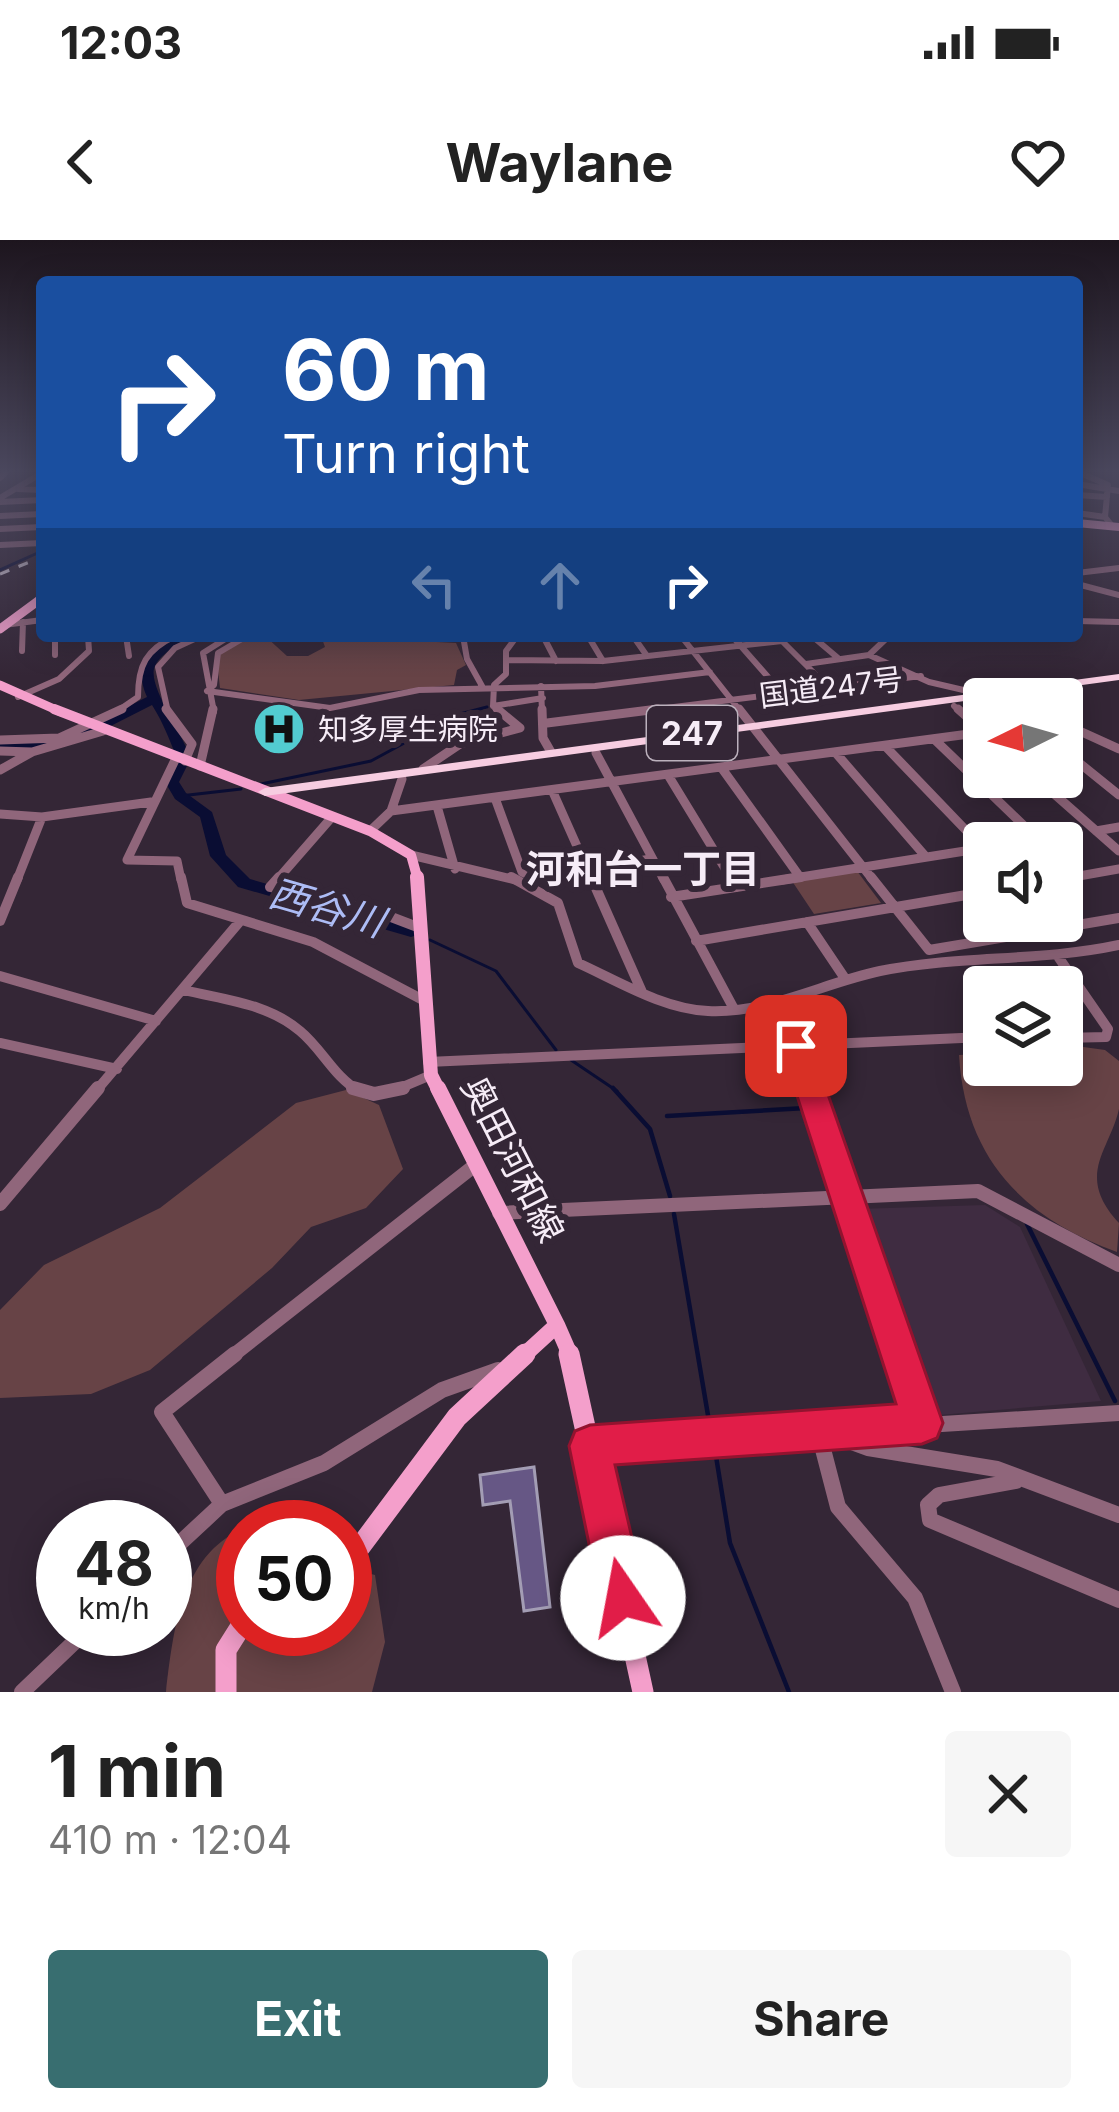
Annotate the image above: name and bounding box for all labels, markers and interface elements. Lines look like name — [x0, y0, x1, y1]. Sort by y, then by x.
text: 12:03 — [60, 15, 182, 70]
icon: back — [48, 129, 114, 195]
icon: heart — [1005, 129, 1071, 195]
text: Waylane — [446, 130, 673, 195]
text: 60 m — [282, 319, 490, 420]
icon: right — [84, 324, 240, 480]
text: Turn right — [282, 421, 530, 486]
icon: left — [401, 552, 467, 618]
icon: ahead — [527, 552, 593, 618]
icon: right — [653, 552, 719, 618]
street label: 国道247号 — [757, 660, 905, 714]
north arrow — [963, 678, 1083, 798]
map controls — [963, 678, 1083, 1086]
hospital icon: 知多厚生病院 — [251, 701, 307, 757]
road number: 247 — [647, 706, 737, 760]
place label: 知多厚生病院 — [318, 711, 498, 747]
button: sound — [963, 822, 1083, 942]
district label: 河和台一丁目 — [526, 845, 760, 892]
water label: 西谷川 — [264, 868, 394, 947]
button: layers — [963, 966, 1083, 1086]
pin — [745, 995, 847, 1097]
icon: arrive — [763, 1013, 829, 1079]
street label: 奥田河和線 — [453, 1069, 573, 1249]
speed limit sign: 50 — [216, 1500, 372, 1656]
text: 48 — [74, 1527, 154, 1599]
position arrow — [560, 1535, 686, 1661]
text: km/h — [78, 1590, 150, 1626]
text: 1 min — [48, 1727, 226, 1814]
button: close — [945, 1731, 1071, 1857]
text: 410 m · 12:04 — [48, 1816, 292, 1863]
button: Exit — [48, 1950, 548, 2088]
button: Share — [572, 1950, 1071, 2088]

